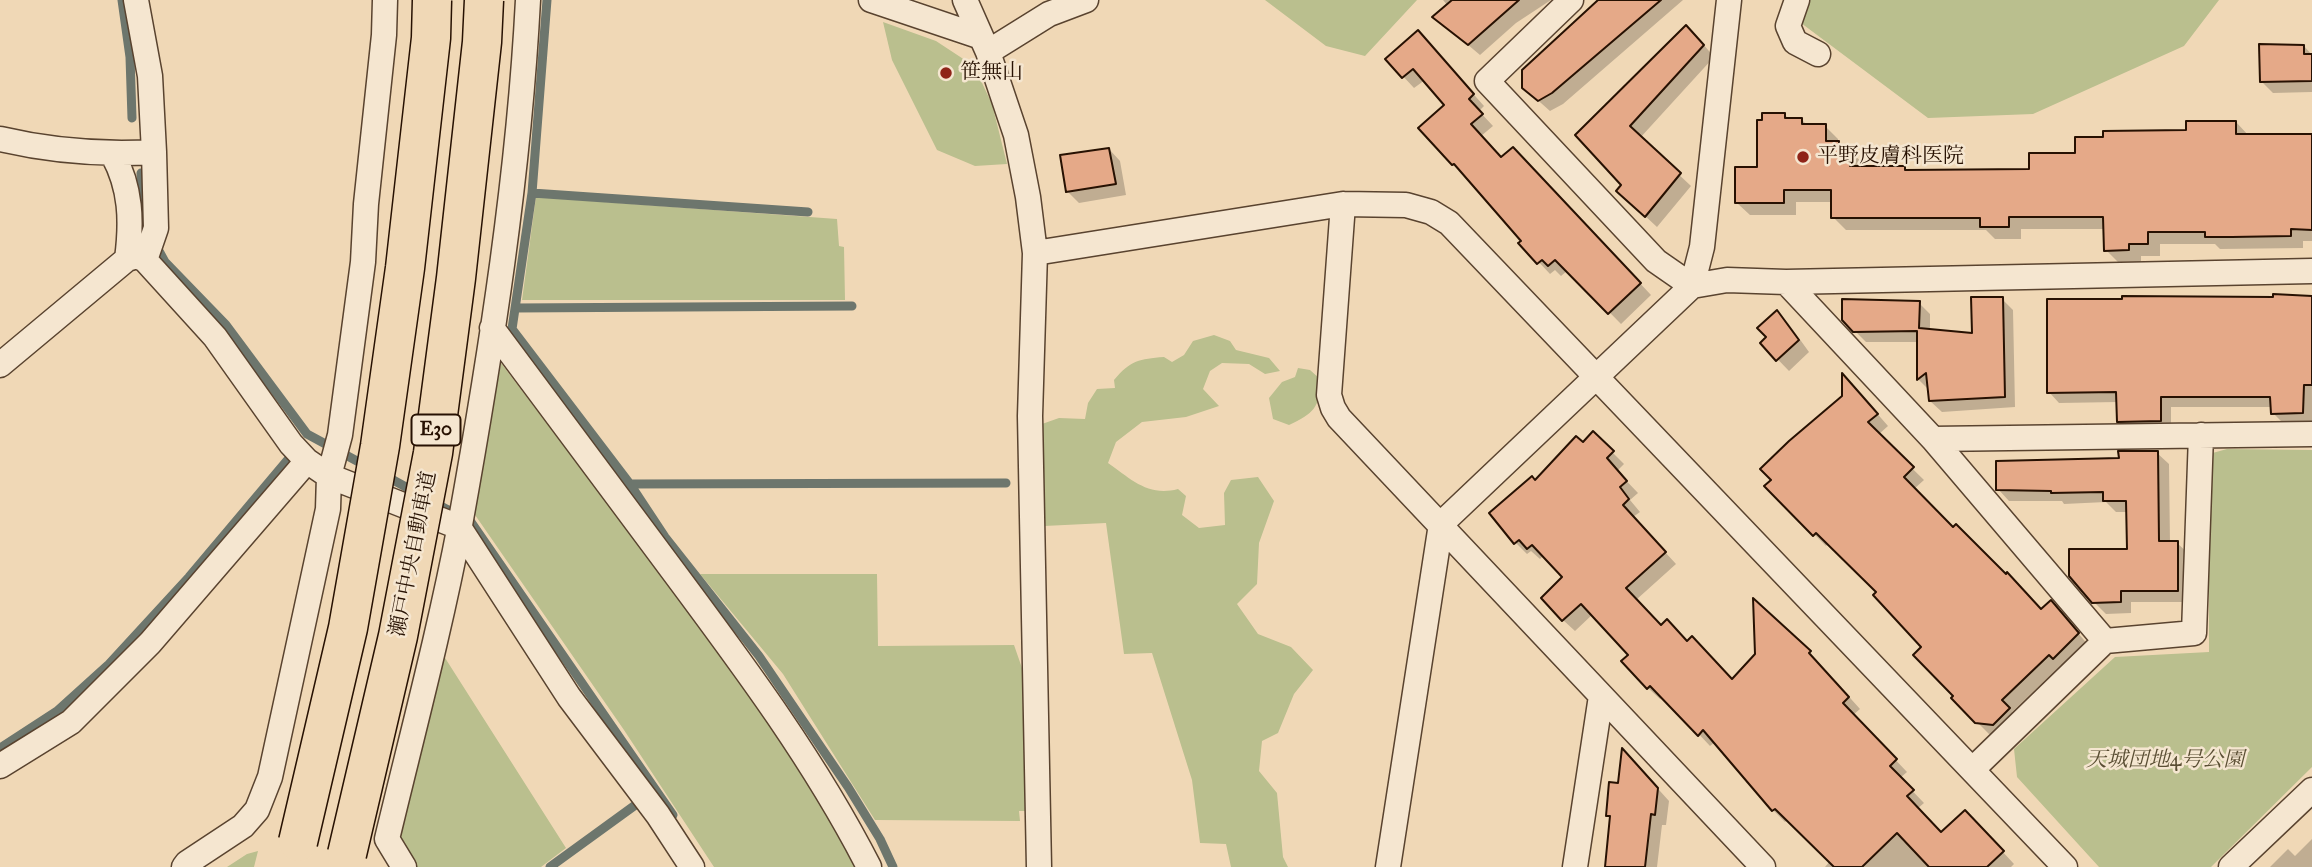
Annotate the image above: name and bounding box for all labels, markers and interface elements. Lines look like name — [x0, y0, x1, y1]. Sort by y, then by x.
place label: 笹無山 — [960, 60, 1023, 86]
marker: 笹無山 — [938, 65, 954, 81]
place label: 平野皮膚科医院 — [1817, 144, 1964, 170]
marker: 平野皮膚科医院 — [1795, 149, 1811, 165]
road number: E30 — [412, 414, 460, 446]
street label: 瀬戸中央自動車道 — [386, 469, 442, 639]
park label: 天城団地4号公園 — [2086, 748, 2244, 774]

